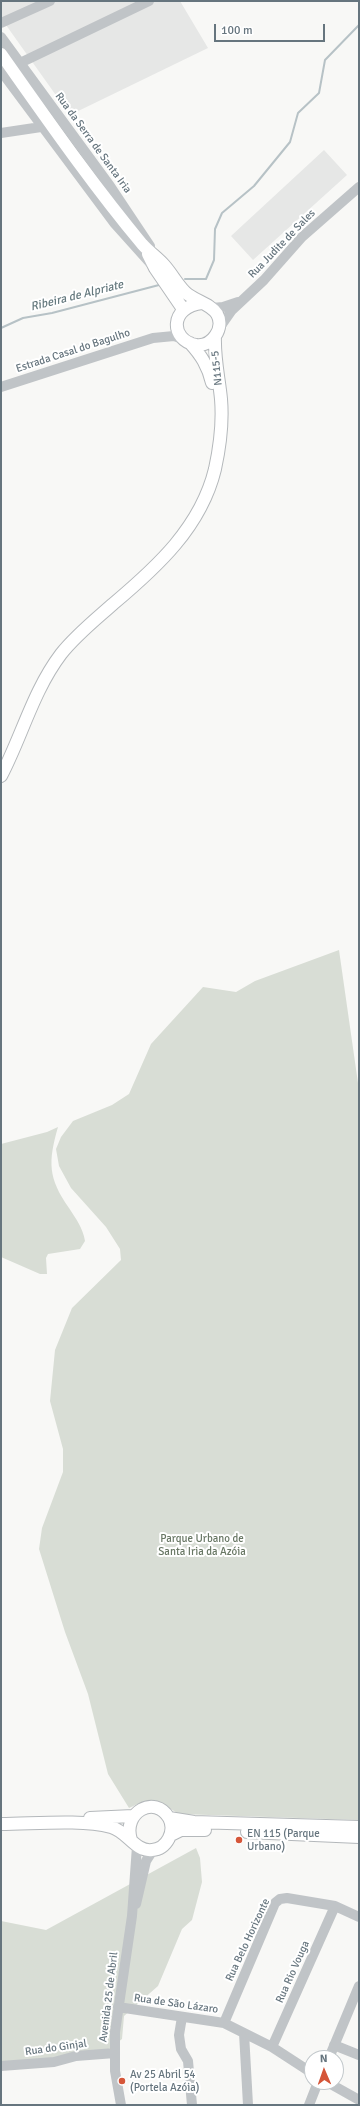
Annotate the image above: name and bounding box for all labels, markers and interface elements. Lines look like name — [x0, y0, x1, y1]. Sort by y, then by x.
scale bar — [216, 16, 327, 42]
text: 100 m — [221, 23, 253, 38]
street label: Rua da Serra de Santa Iria — [52, 90, 134, 196]
street label: Rua Judite de Sales — [246, 207, 318, 281]
water label: Ribeira de Alpriate — [29, 278, 125, 314]
street label: Estrada Casal do Bagulho — [14, 326, 132, 376]
street label: N115-5 — [209, 350, 225, 386]
park label: Parque Urbano de Santa Iria da Azóia — [158, 1532, 246, 1558]
place label: EN 115 (Parque Urbano) — [247, 1827, 320, 1853]
marker: EN 115 (Parque Urbano) — [234, 1835, 244, 1845]
street label: Rua Belo Horizonte — [223, 1896, 273, 1984]
street label: Rua Rio Vouga — [273, 1939, 313, 2005]
street label: Avenida 25 de Abril — [97, 1951, 121, 2043]
street label: Rua de São Lázaro — [133, 1992, 219, 2016]
street label: Rua do Ginjal — [24, 2037, 88, 2059]
north arrow — [304, 2050, 344, 2090]
text: N — [320, 2052, 328, 2065]
place label: Av 25 Abril 54 (Portela Azóia) — [130, 2068, 199, 2094]
marker: Av 25 Abril 54 (Portela Azóia) — [117, 2076, 127, 2086]

